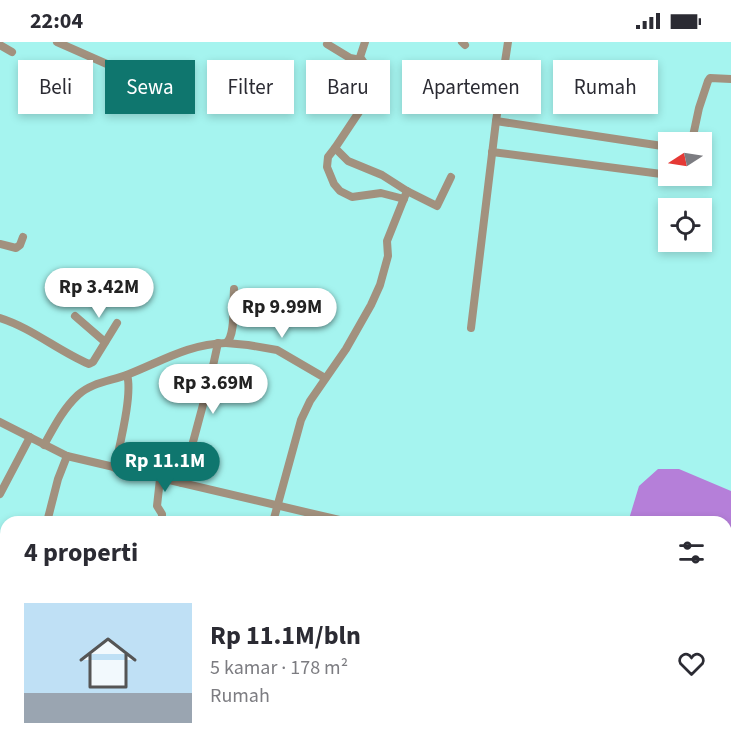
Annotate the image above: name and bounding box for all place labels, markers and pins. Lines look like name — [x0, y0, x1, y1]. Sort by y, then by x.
pin: Rp 3.42M — [37, 268, 161, 319]
pin: Rp 9.99M — [220, 288, 344, 339]
pin: Rp 3.69M — [151, 364, 275, 415]
pin: Rp 11.1M — [103, 442, 227, 493]

